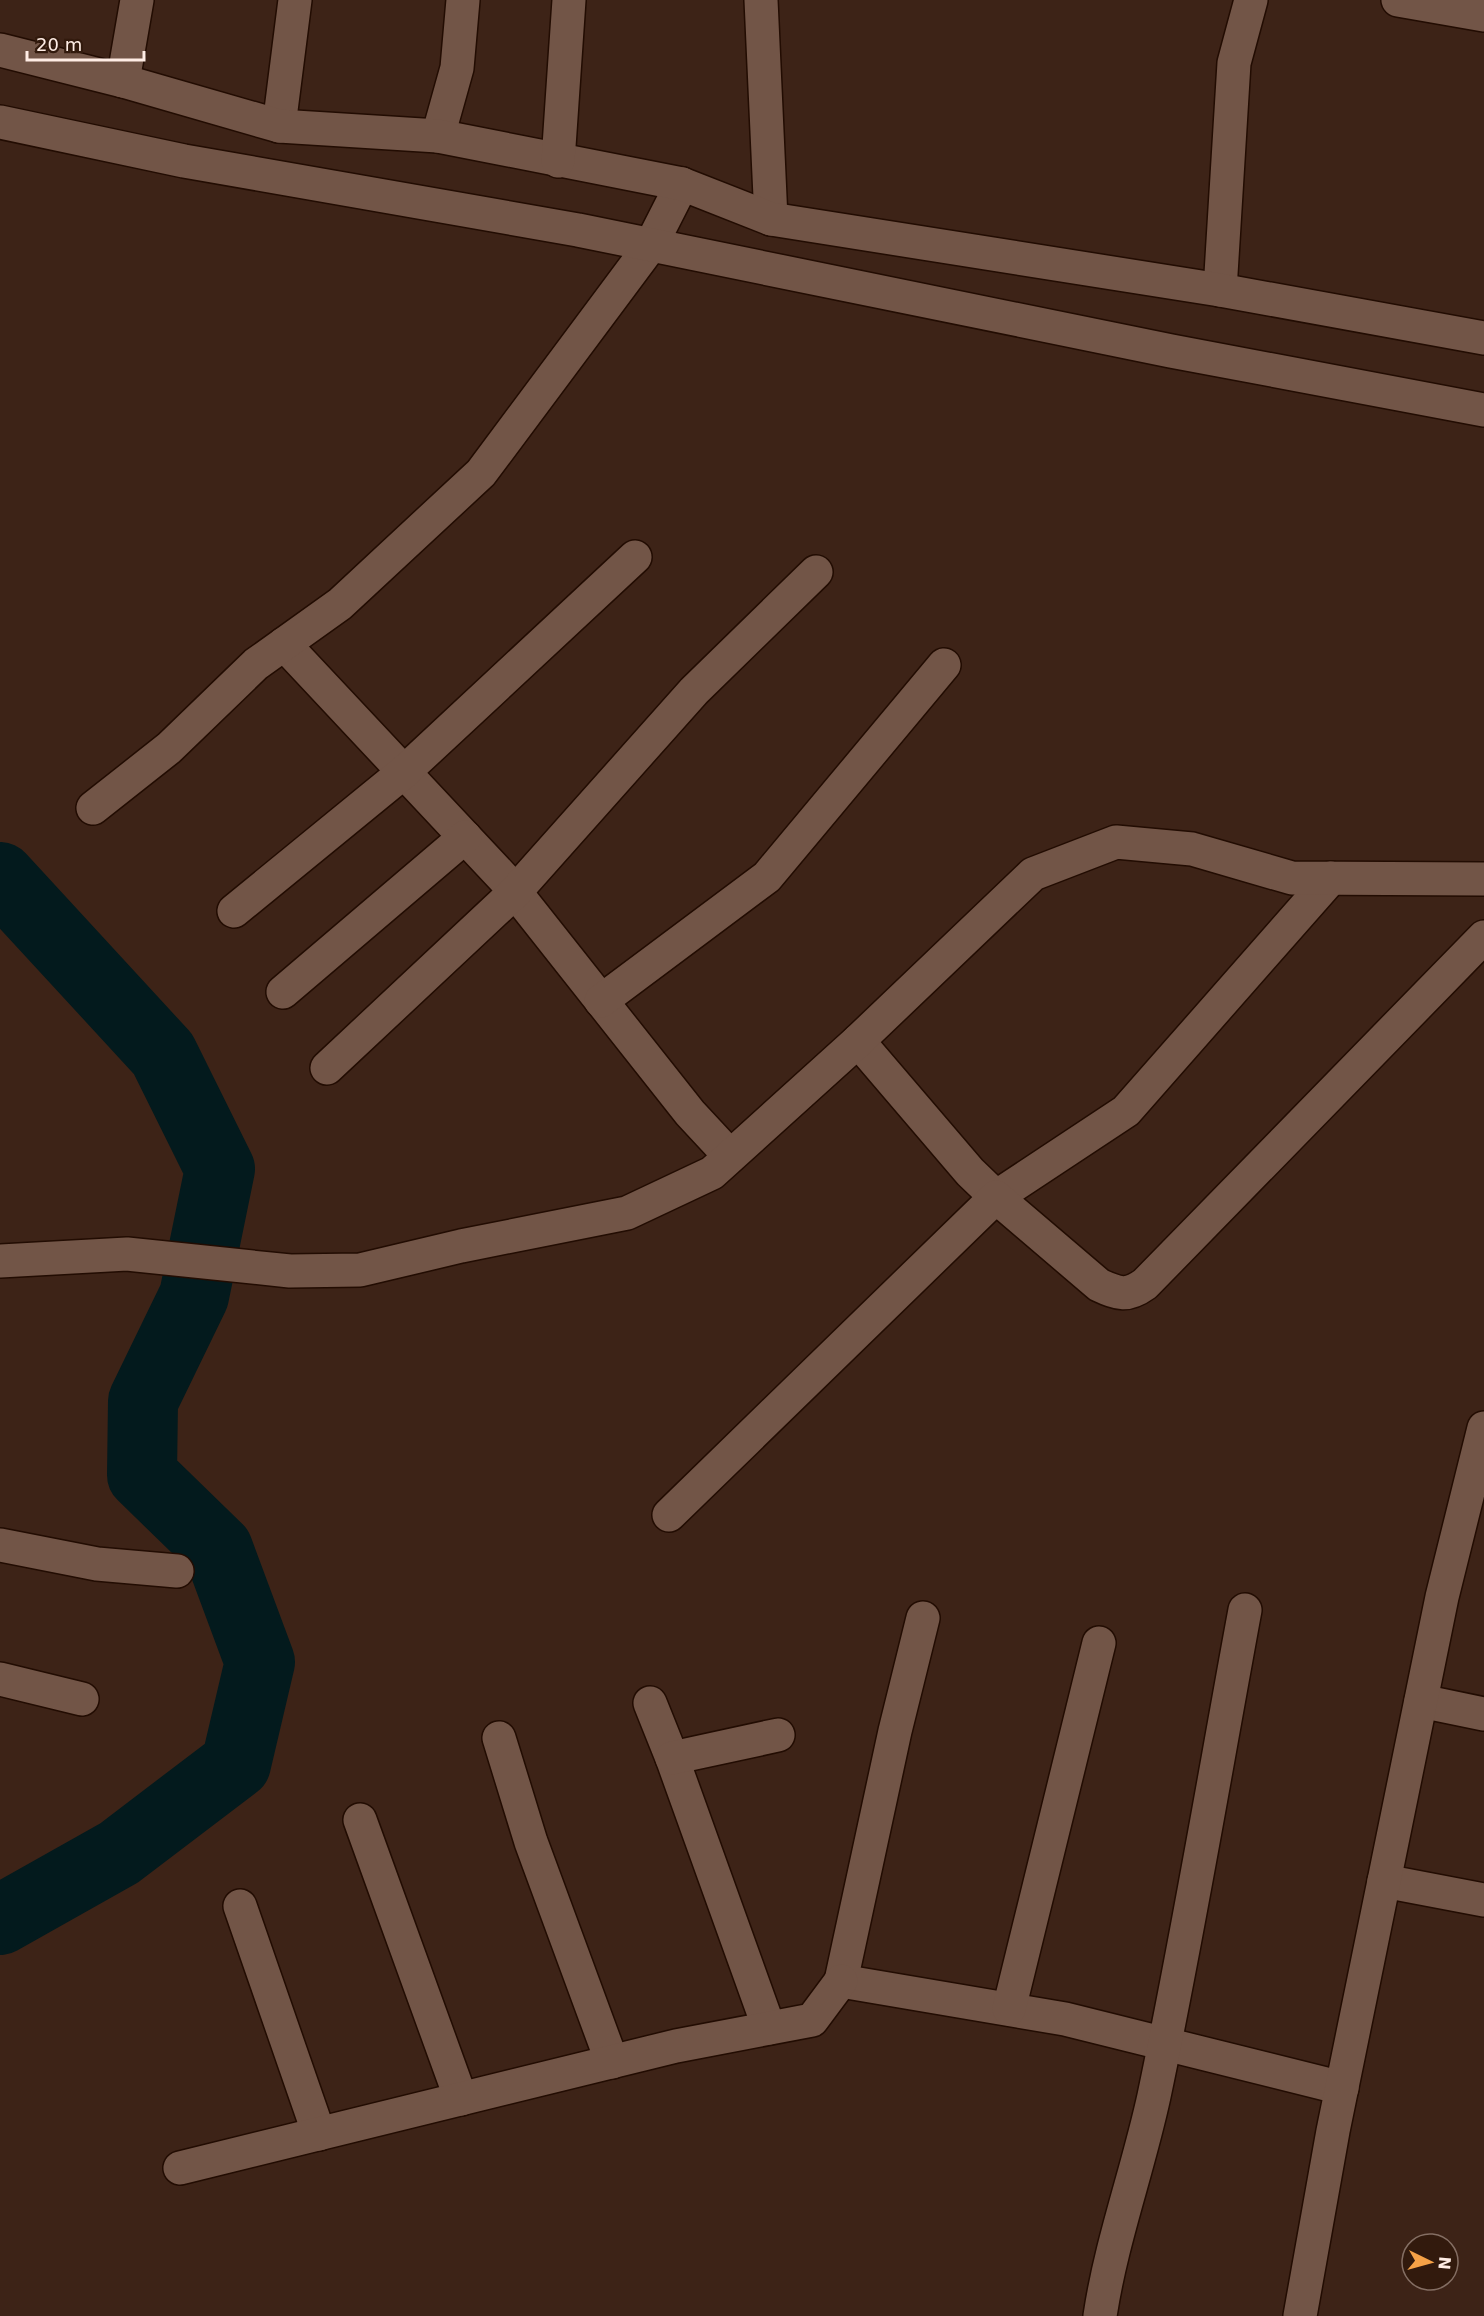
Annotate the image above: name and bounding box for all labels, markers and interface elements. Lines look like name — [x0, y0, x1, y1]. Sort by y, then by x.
scale bar — [27, 24, 144, 62]
text: 20 m — [36, 34, 82, 55]
north arrow — [1400, 2232, 1460, 2292]
text: N — [1434, 2256, 1454, 2271]

